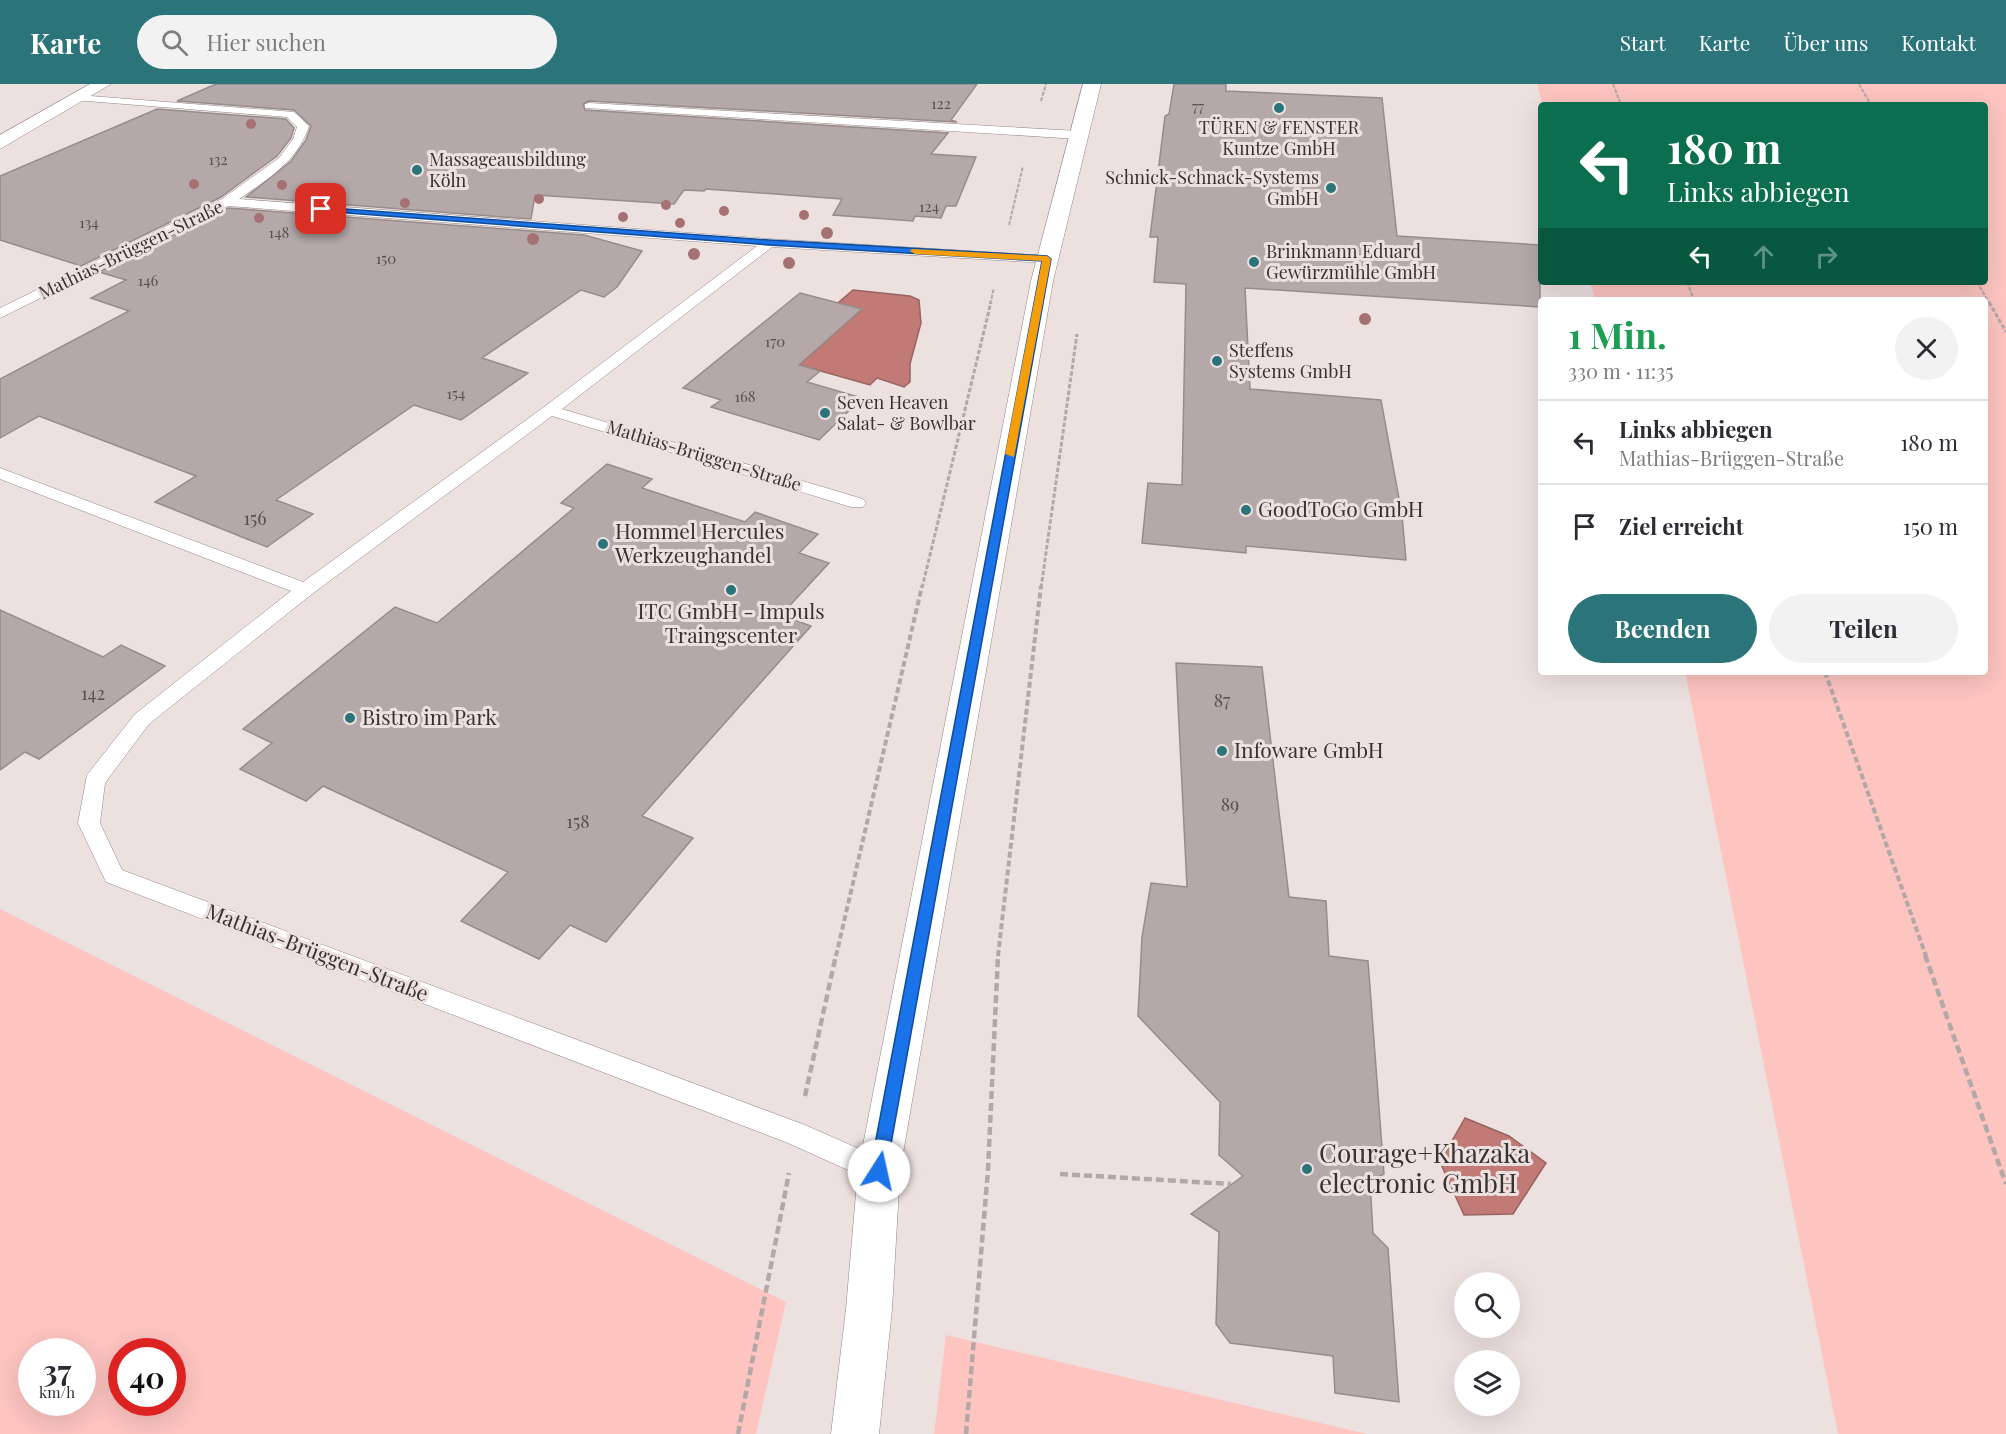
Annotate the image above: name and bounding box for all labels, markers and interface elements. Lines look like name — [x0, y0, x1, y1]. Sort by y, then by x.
search box — [137, 15, 557, 69]
text: Karte — [30, 24, 101, 61]
icon: search — [158, 26, 191, 59]
text: Hier suchen — [206, 27, 326, 57]
text: Start — [1620, 28, 1666, 56]
text: Karte — [1699, 28, 1750, 56]
text: Über uns — [1783, 28, 1868, 56]
text: Kontakt — [1901, 28, 1976, 56]
house number: 122 — [931, 93, 951, 113]
house number: 77 — [1192, 96, 1204, 116]
marker: TÜREN & FENSTER Kuntze GmbH — [1272, 101, 1286, 115]
place label: TÜREN & FENSTER Kuntze GmbH — [1199, 115, 1359, 160]
text: 180 m — [1667, 119, 1782, 175]
icon: left — [1568, 126, 1646, 204]
place label: Massageausbildung Köln — [429, 147, 586, 192]
house number: 132 — [208, 149, 228, 169]
marker: Massageausbildung Köln — [410, 163, 424, 177]
place label: Schnick-Schnack-Systems GmbH — [1105, 165, 1319, 210]
text: Links abbiegen — [1667, 173, 1850, 209]
marker: Schnick-Schnack-Systems GmbH — [1324, 181, 1338, 195]
pin — [295, 183, 346, 234]
icon: arrive — [304, 192, 337, 225]
street label: Mathias-Brüggen-Straße — [34, 194, 227, 304]
house number: 124 — [919, 196, 939, 216]
house number: 134 — [79, 212, 99, 232]
house number: 148 — [269, 222, 290, 242]
place label: Brinkmann Eduard Gewürzmühle GmbH — [1266, 239, 1436, 284]
icon: left — [1684, 240, 1717, 273]
icon: ahead — [1747, 240, 1780, 273]
icon: right — [1810, 240, 1843, 273]
house number: 150 — [376, 248, 396, 268]
marker: Brinkmann Eduard Gewürzmühle GmbH — [1247, 255, 1261, 269]
house number: 146 — [138, 270, 159, 290]
text: 1 Min. — [1568, 310, 1667, 358]
button: close — [1895, 317, 1958, 380]
house number: 170 — [765, 331, 785, 351]
place label: Steffens Systems GmbH — [1229, 338, 1352, 383]
marker: Steffens Systems GmbH — [1210, 354, 1224, 368]
text: 330 m · 11:35 — [1568, 357, 1673, 384]
house number: 154 — [446, 383, 466, 403]
house number: 168 — [734, 386, 756, 406]
place label: Seven Heaven Salat- & Bowlbar — [837, 390, 976, 435]
marker: Seven Heaven Salat- & Bowlbar — [818, 406, 832, 420]
street label: Mathias-Brüggen-Straße — [604, 414, 805, 496]
text: Links abbiegen — [1619, 414, 1773, 444]
icon: left — [1568, 426, 1601, 459]
text: 180 m — [1900, 427, 1958, 457]
text: Mathias-Brüggen-Straße — [1619, 444, 1844, 471]
place label: GoodToGo GmbH — [1258, 494, 1424, 522]
marker: GoodToGo GmbH — [1239, 503, 1253, 517]
house number: 156 — [243, 506, 267, 530]
icon: arrive — [1568, 510, 1601, 543]
text: Ziel erreicht — [1619, 511, 1743, 541]
text: 150 m — [1903, 511, 1958, 541]
place label: Hommel Hercules Werkzeughandel — [614, 516, 784, 568]
marker: Hommel Hercules Werkzeughandel — [596, 537, 610, 551]
marker: ITC GmbH - Impuls Traingscenter — [724, 583, 738, 597]
button: Beenden — [1568, 594, 1757, 663]
button: Teilen — [1769, 594, 1958, 663]
place label: ITC GmbH - Impuls Traingscenter — [637, 596, 825, 648]
house number: 142 — [81, 681, 105, 705]
house number: 87 — [1214, 688, 1231, 712]
place label: Bistro im Park — [362, 702, 497, 730]
marker: Bistro im Park — [343, 711, 357, 725]
place label: Infoware GmbH — [1234, 735, 1384, 763]
marker: Infoware GmbH — [1215, 744, 1229, 758]
house number: 89 — [1221, 792, 1239, 816]
house number: 158 — [566, 809, 590, 833]
street label: Mathias-Brüggen-Straße — [202, 896, 433, 1007]
place label: Courage+Khazaka electronic GmbH — [1319, 1135, 1530, 1200]
position arrow — [847, 1139, 911, 1203]
marker: Courage+Khazaka electronic GmbH — [1300, 1162, 1314, 1176]
map controls — [1454, 1272, 1520, 1416]
button: search — [1454, 1272, 1520, 1338]
speed limit sign: 40 — [108, 1338, 186, 1416]
text: 37 — [43, 1350, 71, 1390]
button: layers — [1454, 1350, 1520, 1416]
text: km/h — [39, 1382, 75, 1402]

